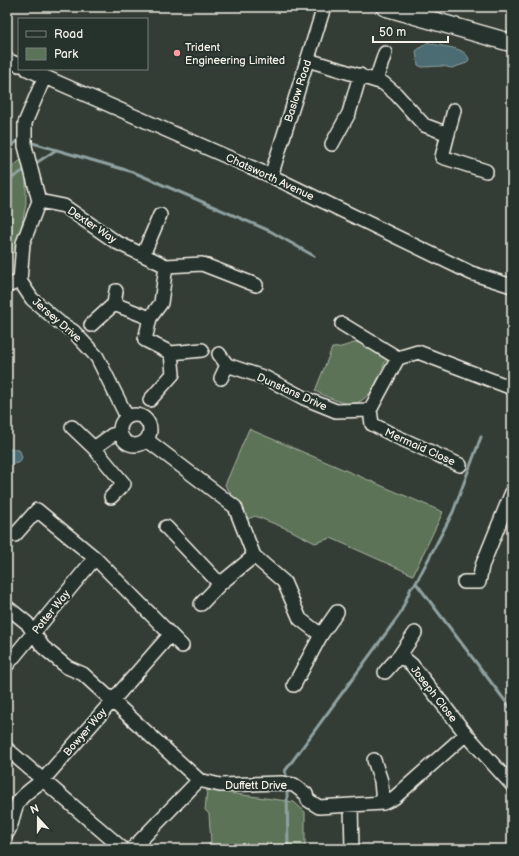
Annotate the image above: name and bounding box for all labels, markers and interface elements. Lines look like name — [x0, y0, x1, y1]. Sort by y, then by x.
legend — [18, 18, 148, 70]
scale bar — [373, 18, 448, 44]
text: 50 m — [379, 25, 406, 40]
text: Road — [54, 27, 83, 42]
place label: Trident Engineering Limited — [185, 41, 285, 67]
text: Park — [54, 47, 78, 62]
marker: Trident Engineering Limited — [172, 48, 182, 58]
street label: Baslow Road — [282, 58, 314, 124]
street label: Chatsworth Avenue — [224, 151, 317, 203]
street label: Dexter Way — [65, 204, 119, 246]
street label: Jersey Drive — [30, 295, 85, 345]
street label: Dunstans Drive — [255, 371, 330, 413]
street label: Mermaid Close — [383, 426, 458, 468]
street label: Potter Way — [29, 587, 73, 637]
street label: Joseph Close — [408, 663, 460, 725]
street label: Bowyer Way — [61, 705, 109, 759]
street label: Duffett Drive — [225, 779, 287, 792]
north arrow — [18, 798, 58, 838]
text: N — [28, 802, 41, 817]

